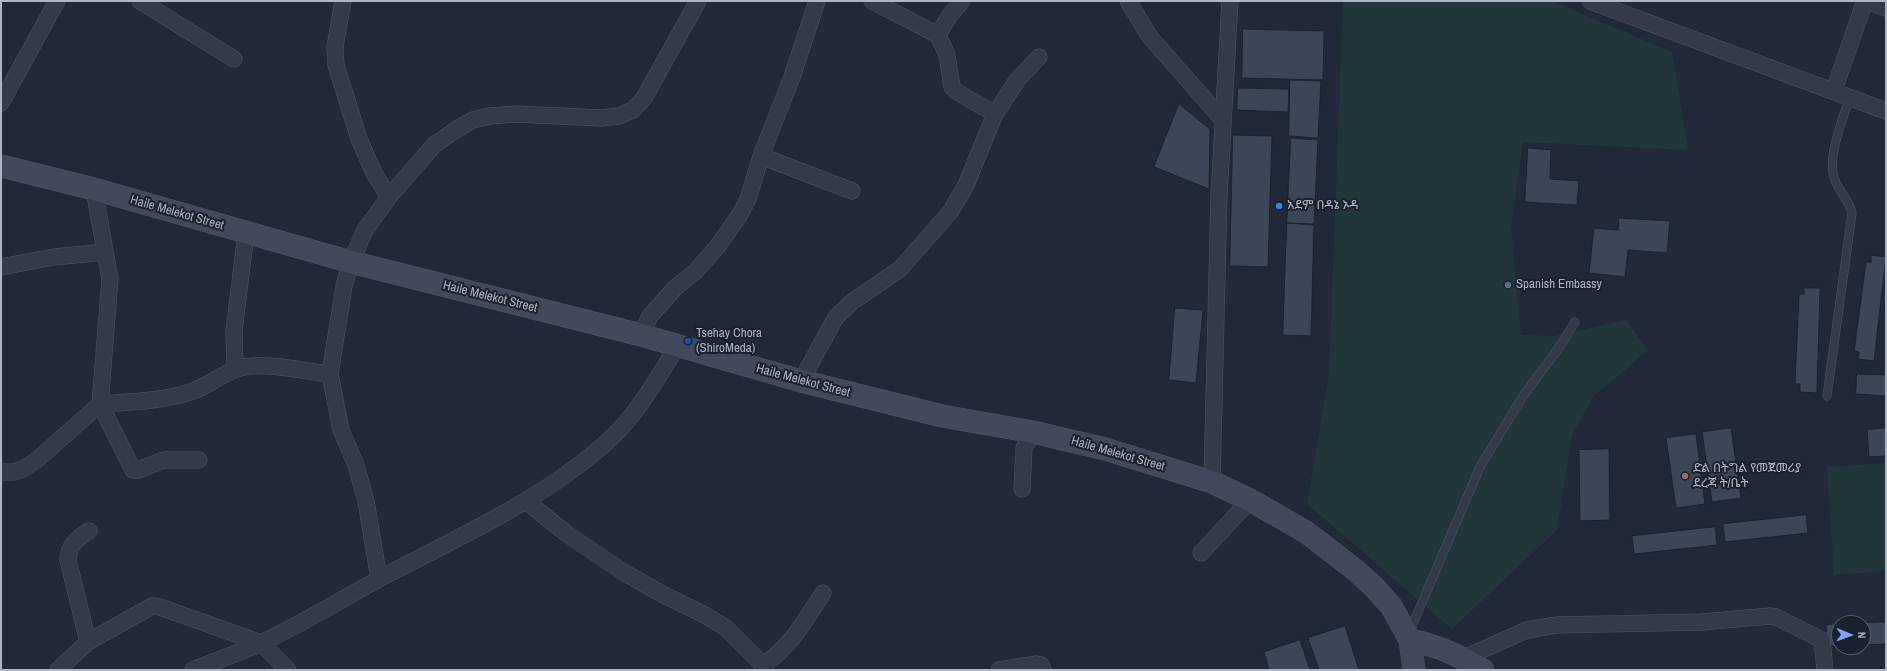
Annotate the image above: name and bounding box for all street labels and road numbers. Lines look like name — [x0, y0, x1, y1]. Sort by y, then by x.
street label: Haile Melekot Street — [128, 192, 226, 234]
street label: Haile Melekot Street — [441, 278, 539, 316]
street label: Haile Melekot Street — [754, 361, 852, 401]
street label: Haile Melekot Street — [1069, 433, 1167, 475]

